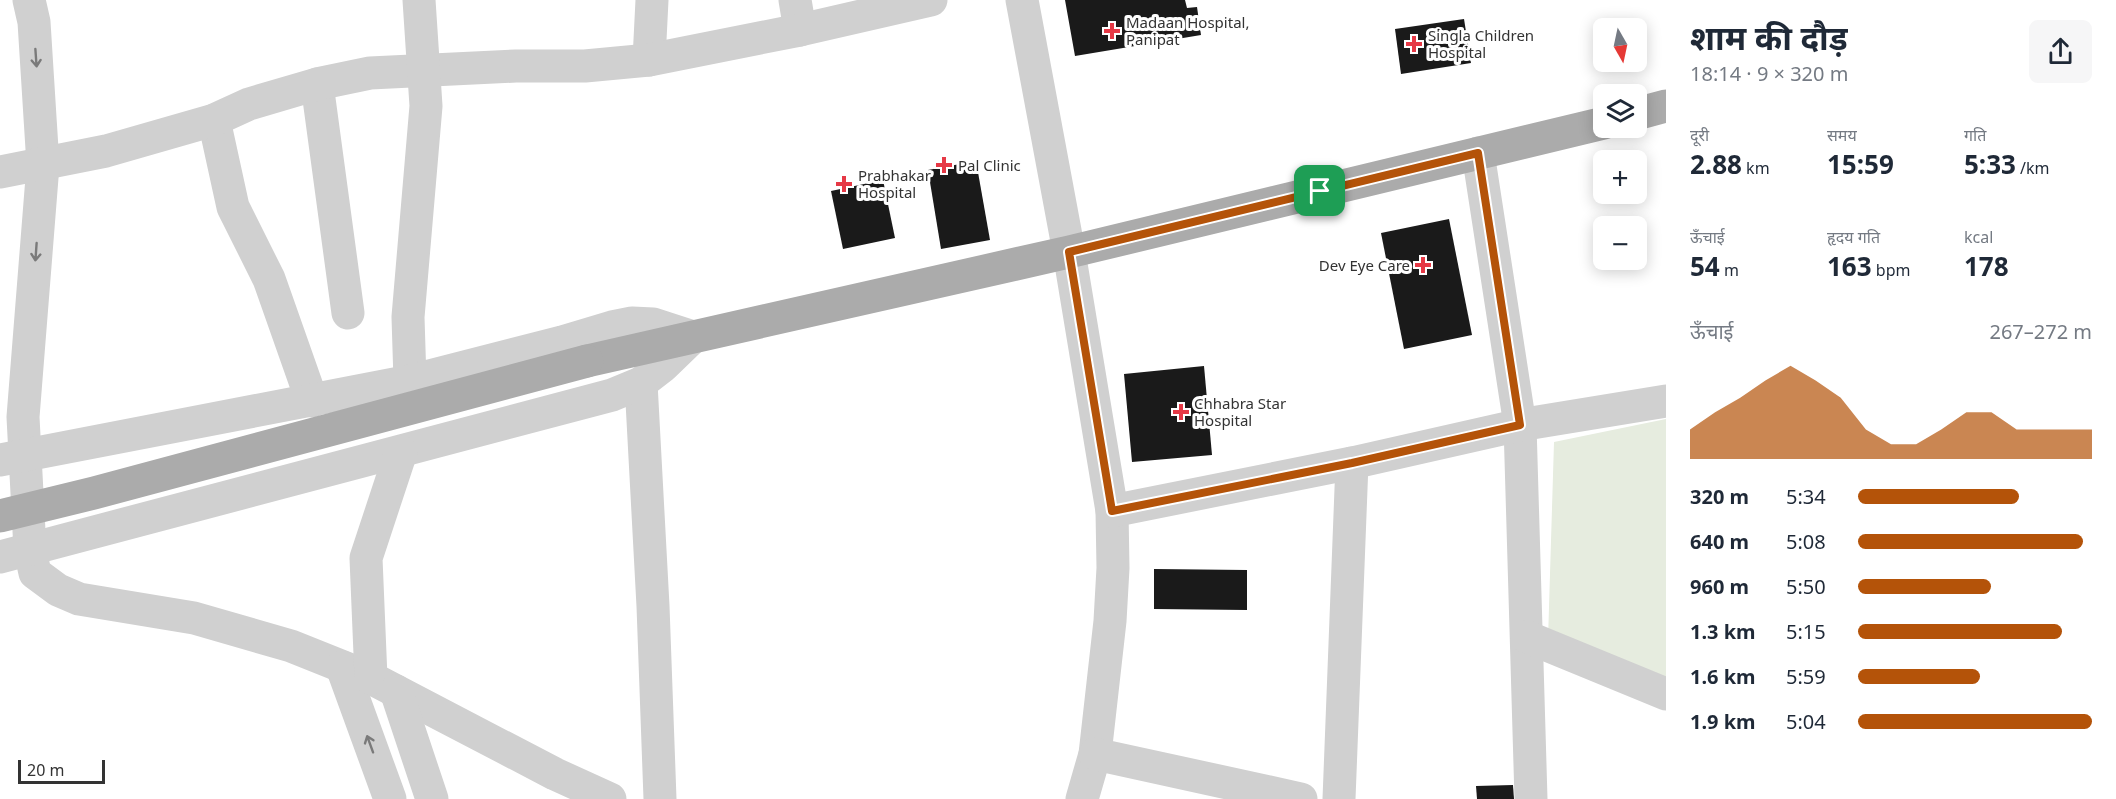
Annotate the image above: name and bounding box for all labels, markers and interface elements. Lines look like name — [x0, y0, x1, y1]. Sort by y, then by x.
place label: Madaan Hospital, Panipat — [1126, 12, 1249, 49]
text: शाम की दौड़ — [1690, 15, 1848, 60]
north arrow — [1593, 18, 1647, 72]
map controls — [1593, 18, 1647, 270]
button: share — [2029, 20, 2092, 83]
marker: Madaan Hospital, Panipat — [1103, 22, 1121, 40]
place label: Singla Children Hospital — [1428, 25, 1534, 62]
marker: Singla Children Hospital — [1405, 35, 1423, 53]
one-way arrow — [31, 47, 42, 67]
text: 18:14 · 9 × 320 m — [1690, 60, 1848, 87]
button: layers — [1593, 84, 1647, 138]
text: दूरी — [1690, 124, 1709, 146]
text: समय — [1827, 124, 1857, 146]
text: गति — [1964, 124, 1986, 146]
text: 2.88 — [1690, 146, 1742, 182]
text: 15:59 — [1827, 146, 1894, 182]
text: 5:33 — [1964, 146, 2016, 182]
button: + — [1593, 150, 1647, 204]
place label: Pal Clinic — [958, 155, 1021, 175]
marker: Pal Clinic — [935, 156, 953, 174]
text: km — [1742, 157, 1770, 179]
text: /km — [2016, 157, 2050, 179]
place label: Prabhakar Hospital — [858, 165, 931, 202]
pin — [1294, 165, 1345, 216]
icon: arrive — [1303, 174, 1336, 207]
marker: Prabhakar Hospital — [835, 175, 853, 193]
button: − — [1593, 216, 1647, 270]
text: ऊँचाई — [1690, 226, 1725, 248]
text: हृदय गति — [1827, 226, 1880, 248]
text: kcal — [1964, 226, 1993, 248]
one-way arrow — [30, 242, 41, 262]
text: 54 — [1690, 248, 1720, 284]
text: 163 — [1827, 248, 1872, 284]
text: 178 — [1964, 248, 2009, 284]
place label: Dev Eye Care — [1319, 255, 1410, 275]
marker: Dev Eye Care — [1414, 256, 1432, 274]
text: m — [1720, 259, 1739, 281]
text: bpm — [1872, 259, 1910, 281]
text: ऊँचाई — [1690, 318, 1733, 345]
text: 267–272 m — [1989, 318, 2092, 345]
place label: Chhabra Star Hospital — [1194, 393, 1286, 430]
marker: Chhabra Star Hospital — [1172, 403, 1190, 421]
text: 320 m — [1690, 483, 1749, 510]
text: 5:34 — [1786, 483, 1826, 510]
text: 640 m — [1690, 528, 1749, 555]
text: 5:08 — [1786, 528, 1826, 555]
text: 960 m — [1690, 573, 1749, 600]
text: 5:50 — [1786, 573, 1826, 600]
text: 1.3 km — [1690, 618, 1756, 645]
text: 5:15 — [1786, 618, 1826, 645]
text: 1.6 km — [1690, 663, 1756, 690]
text: 5:59 — [1786, 663, 1826, 690]
text: 1.9 km — [1690, 708, 1756, 735]
text: 5:04 — [1786, 708, 1826, 735]
one-way arrow — [364, 735, 375, 754]
scale bar — [18, 757, 105, 784]
text: 20 m — [27, 759, 64, 781]

